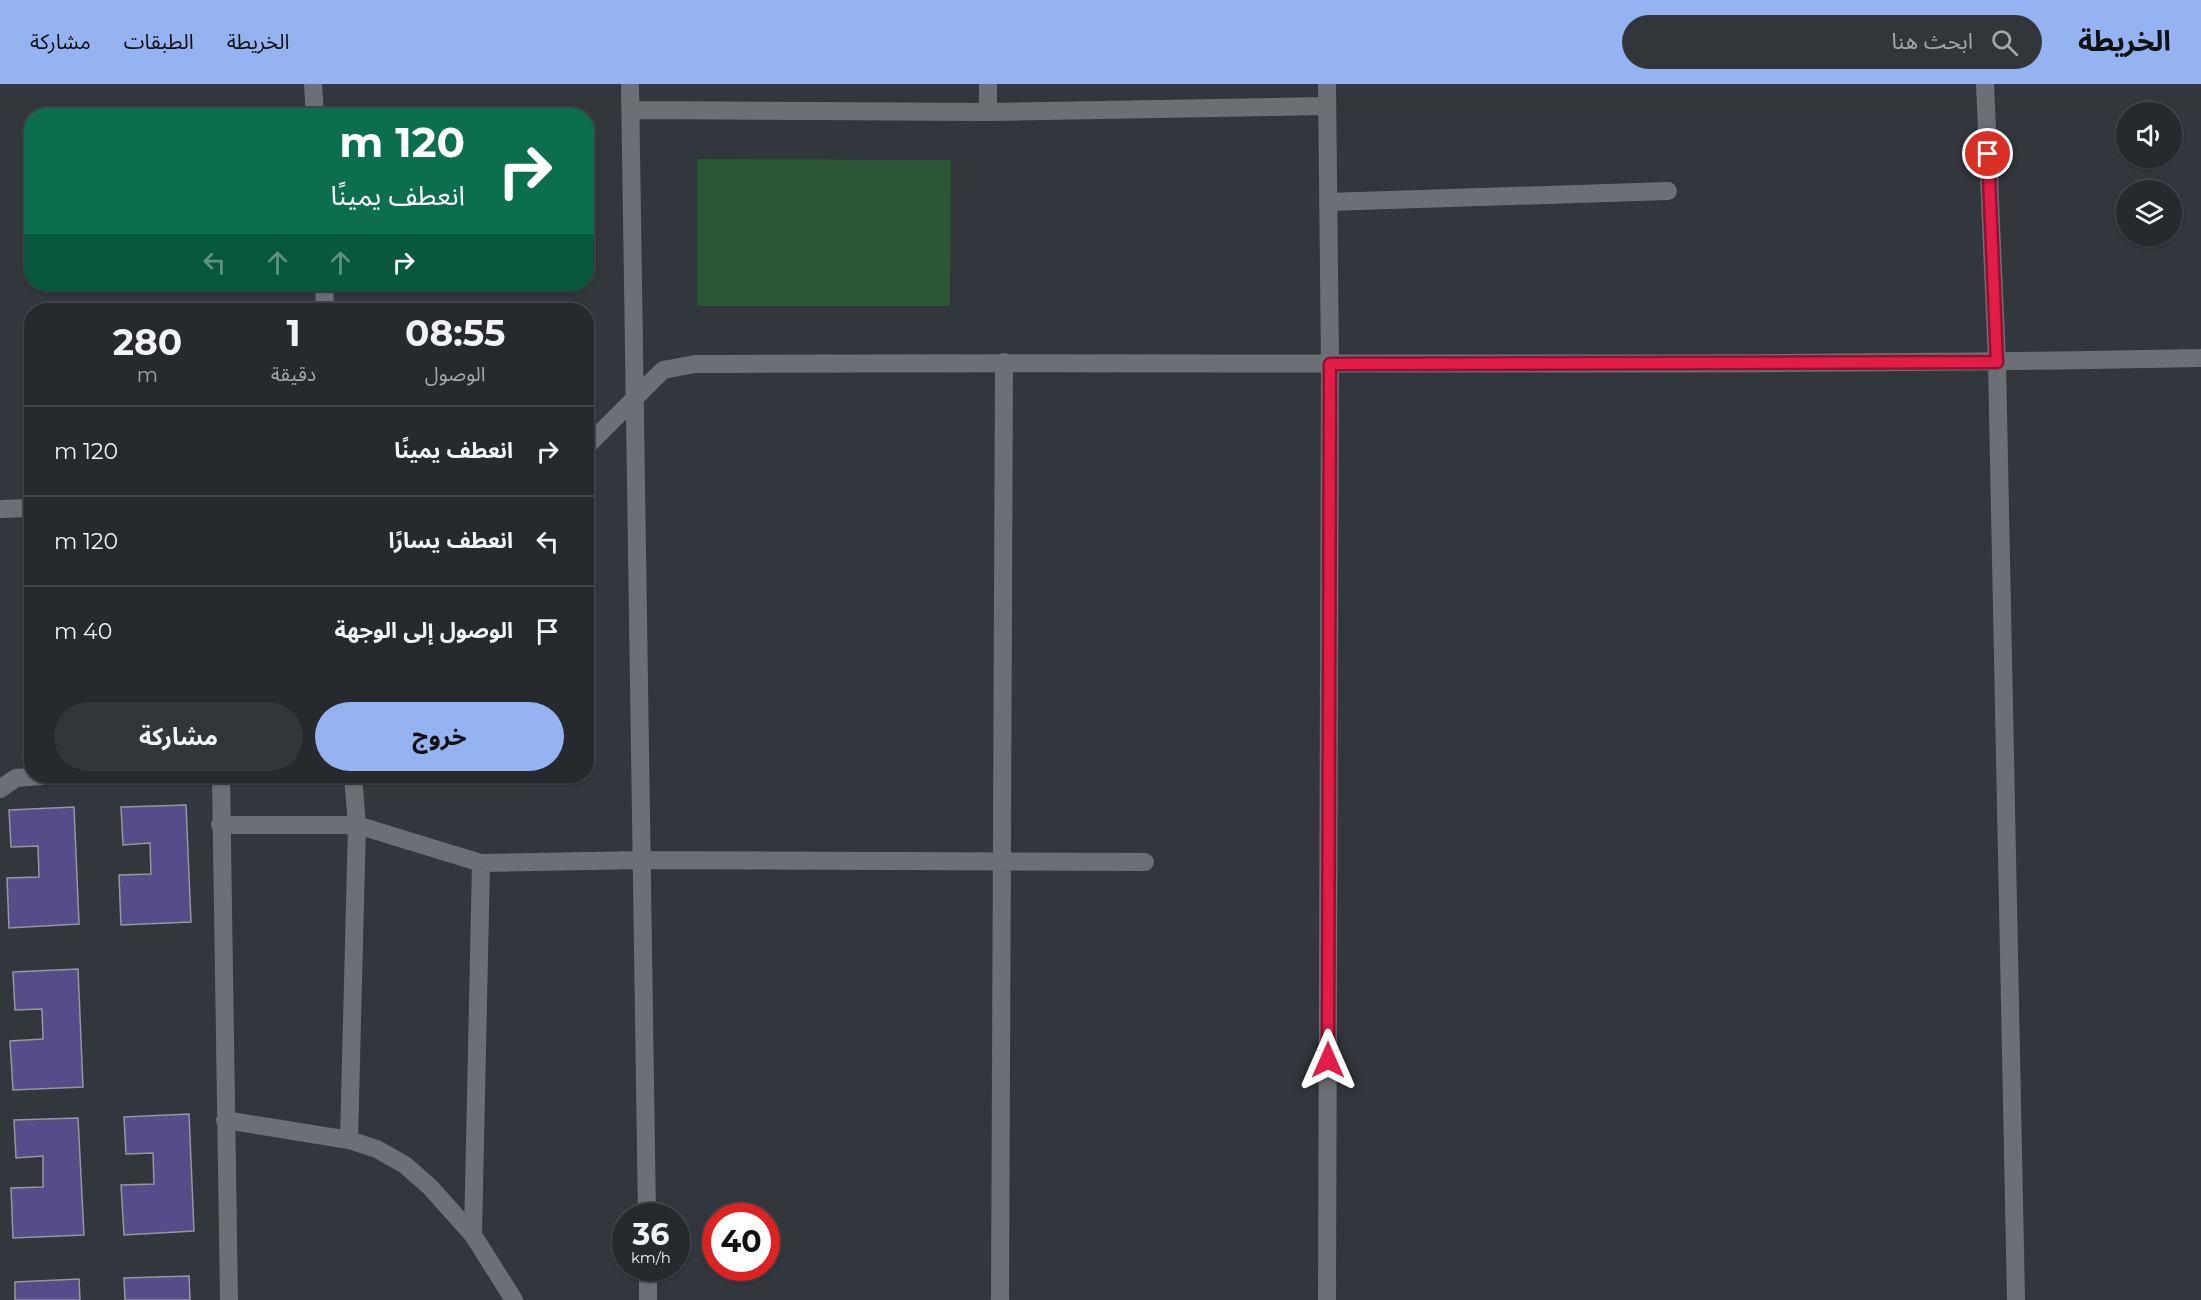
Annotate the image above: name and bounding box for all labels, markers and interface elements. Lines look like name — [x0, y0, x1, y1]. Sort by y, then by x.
search box — [1622, 15, 2042, 69]
text: الخريطة — [2078, 24, 2171, 58]
icon: search — [1988, 26, 2021, 59]
text: ابحث هنا — [1891, 28, 1973, 55]
text: مشاركة — [30, 29, 91, 54]
text: الطبقات — [124, 29, 194, 54]
text: الخريطة — [227, 29, 290, 54]
map controls — [2116, 102, 2182, 246]
button: sound — [2116, 102, 2182, 168]
text: 120 m — [339, 116, 465, 168]
pin — [1962, 128, 2013, 179]
icon: right — [486, 132, 564, 210]
icon: arrive — [1971, 137, 2004, 170]
text: انعطف يمينًا — [330, 179, 465, 212]
button: layers — [2116, 180, 2182, 246]
icon: left — [198, 246, 231, 279]
icon: ahead — [261, 246, 294, 279]
icon: ahead — [324, 246, 357, 279]
icon: right — [387, 246, 420, 279]
text: 1 — [287, 311, 301, 355]
text: 08:55 — [405, 311, 505, 355]
text: 280 — [113, 320, 182, 364]
text: دقيقة — [271, 362, 316, 386]
text: الوصول — [425, 362, 486, 386]
text: m — [137, 363, 158, 387]
icon: right — [531, 435, 564, 468]
text: انعطف يمينًا — [394, 437, 513, 464]
text: 120 m — [54, 438, 118, 465]
icon: left — [531, 525, 564, 558]
text: انعطف يسارًا — [389, 527, 513, 554]
text: 120 m — [54, 528, 118, 555]
icon: arrive — [531, 615, 564, 648]
text: الوصول إلى الوجهة — [334, 617, 513, 644]
text: 40 m — [54, 618, 112, 645]
button: مشاركة — [54, 702, 303, 771]
button: خروج — [315, 702, 564, 771]
position arrow — [1296, 1028, 1360, 1092]
speed limit sign: 40 — [702, 1203, 780, 1281]
text: 36 — [633, 1216, 669, 1253]
text: km/h — [631, 1248, 671, 1267]

